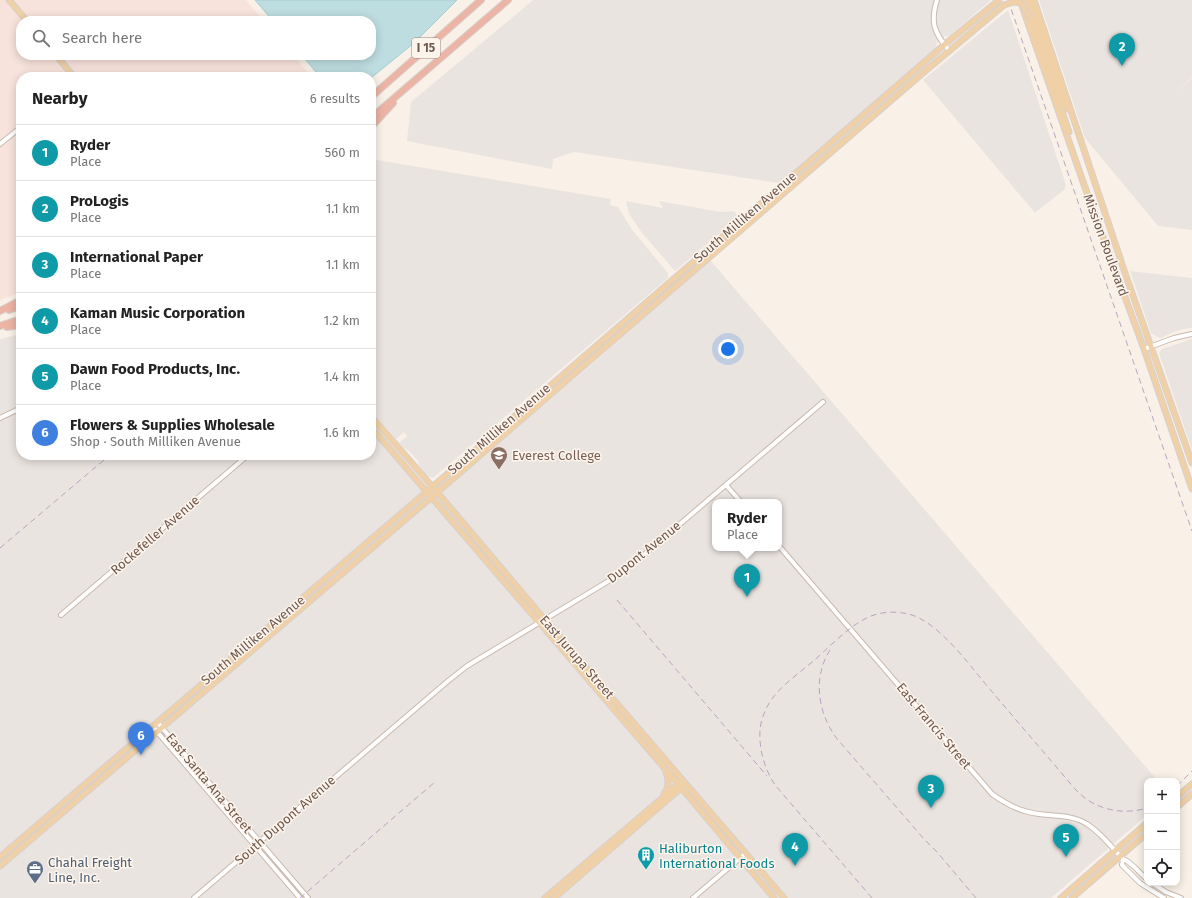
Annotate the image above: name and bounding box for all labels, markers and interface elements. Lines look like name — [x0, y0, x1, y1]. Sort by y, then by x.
search box — [16, 16, 376, 60]
icon: search — [30, 27, 52, 49]
text: Search here — [62, 29, 142, 47]
pin: 2 — [1109, 33, 1135, 66]
road number: I 15 — [412, 38, 440, 58]
text: Nearby — [32, 88, 87, 109]
text: 6 results — [310, 91, 360, 106]
text: Ryder — [70, 136, 110, 154]
text: 1 — [42, 145, 48, 160]
text: 560 m — [325, 145, 360, 160]
text: Place — [70, 154, 101, 169]
street label: South Milliken Avenue — [691, 168, 799, 266]
text: ProLogis — [70, 192, 129, 210]
street label: Mission Boulevard — [1081, 192, 1131, 298]
text: 2 — [42, 201, 48, 216]
text: 1.1 km — [326, 201, 360, 216]
text: Place — [70, 210, 101, 225]
text: International Paper — [70, 248, 203, 266]
text: 3 — [42, 257, 48, 272]
text: 1.1 km — [326, 257, 360, 272]
text: Place — [70, 266, 101, 281]
text: Kaman Music Corporation — [70, 304, 245, 322]
text: 4 — [41, 313, 49, 328]
text: 1.2 km — [324, 313, 360, 328]
text: Place — [70, 322, 101, 337]
your location — [718, 339, 738, 359]
text: Dawn Food Products, Inc. — [70, 360, 240, 378]
text: 5 — [42, 369, 48, 384]
text: 1.4 km — [324, 369, 360, 384]
text: Place — [70, 378, 101, 393]
street label: South Milliken Avenue — [445, 380, 553, 478]
text: Flowers & Supplies Wholesale — [70, 416, 275, 434]
text: 6 — [41, 425, 49, 440]
text: 1.6 km — [323, 425, 360, 440]
text: Shop · South Milliken Avenue — [70, 434, 241, 449]
school or university icon: Everest College — [489, 445, 509, 470]
place label: Everest College — [512, 448, 601, 463]
street label: Rockefeller Avenue — [108, 492, 202, 578]
popup — [712, 499, 782, 551]
text: Ryder — [727, 509, 767, 527]
street label: Dupont Avenue — [604, 518, 684, 586]
text: Place — [727, 527, 758, 542]
pin: 1 — [734, 564, 760, 597]
street label: South Milliken Avenue — [198, 592, 308, 688]
street label: East Jurupa Street — [537, 612, 617, 702]
street label: East Francis Street — [894, 680, 975, 772]
pin: 6 — [128, 722, 154, 755]
street label: East Santa Ana Street — [163, 730, 255, 836]
street label: South Dupont Avenue — [232, 772, 338, 868]
pin: 3 — [918, 775, 944, 808]
map controls — [1144, 778, 1180, 886]
button: + — [1144, 778, 1180, 814]
button: − — [1144, 814, 1180, 850]
pin: 5 — [1053, 824, 1079, 857]
pin: 4 — [782, 833, 808, 866]
place label: Haliburton International Foods — [659, 841, 774, 871]
building icon: Haliburton International Foods — [636, 845, 656, 870]
button: locate — [1144, 850, 1180, 886]
place label: Chahal Freight Line, Inc. — [48, 855, 132, 885]
office icon: Chahal Freight Line, Inc. — [25, 859, 45, 884]

